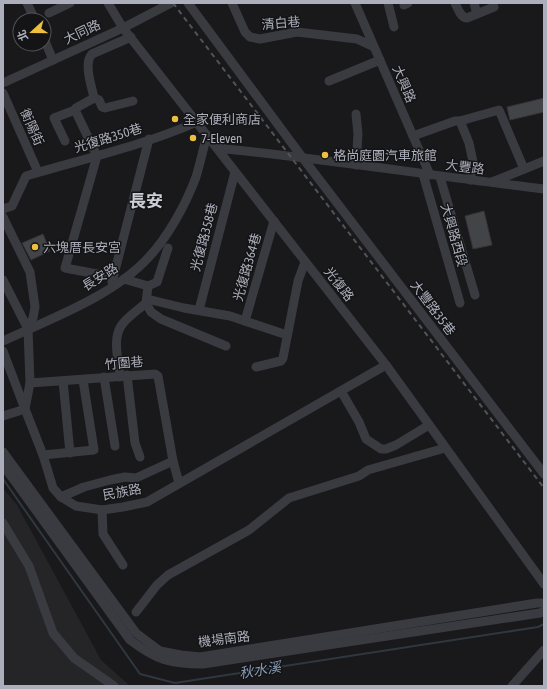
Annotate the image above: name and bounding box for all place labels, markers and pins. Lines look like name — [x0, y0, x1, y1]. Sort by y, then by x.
place label: 全家便利商店 — [183, 112, 261, 127]
marker: 全家便利商店 — [170, 114, 180, 124]
place label: 7-Eleven — [201, 131, 242, 146]
marker: 7-Eleven — [188, 133, 198, 143]
place label: 格尚庭園汽車旅館 — [333, 148, 437, 163]
marker: 格尚庭園汽車旅館 — [320, 150, 330, 160]
place label: 六塊厝長安宮 — [43, 240, 121, 255]
marker: 六塊厝長安宮 — [30, 242, 40, 252]

